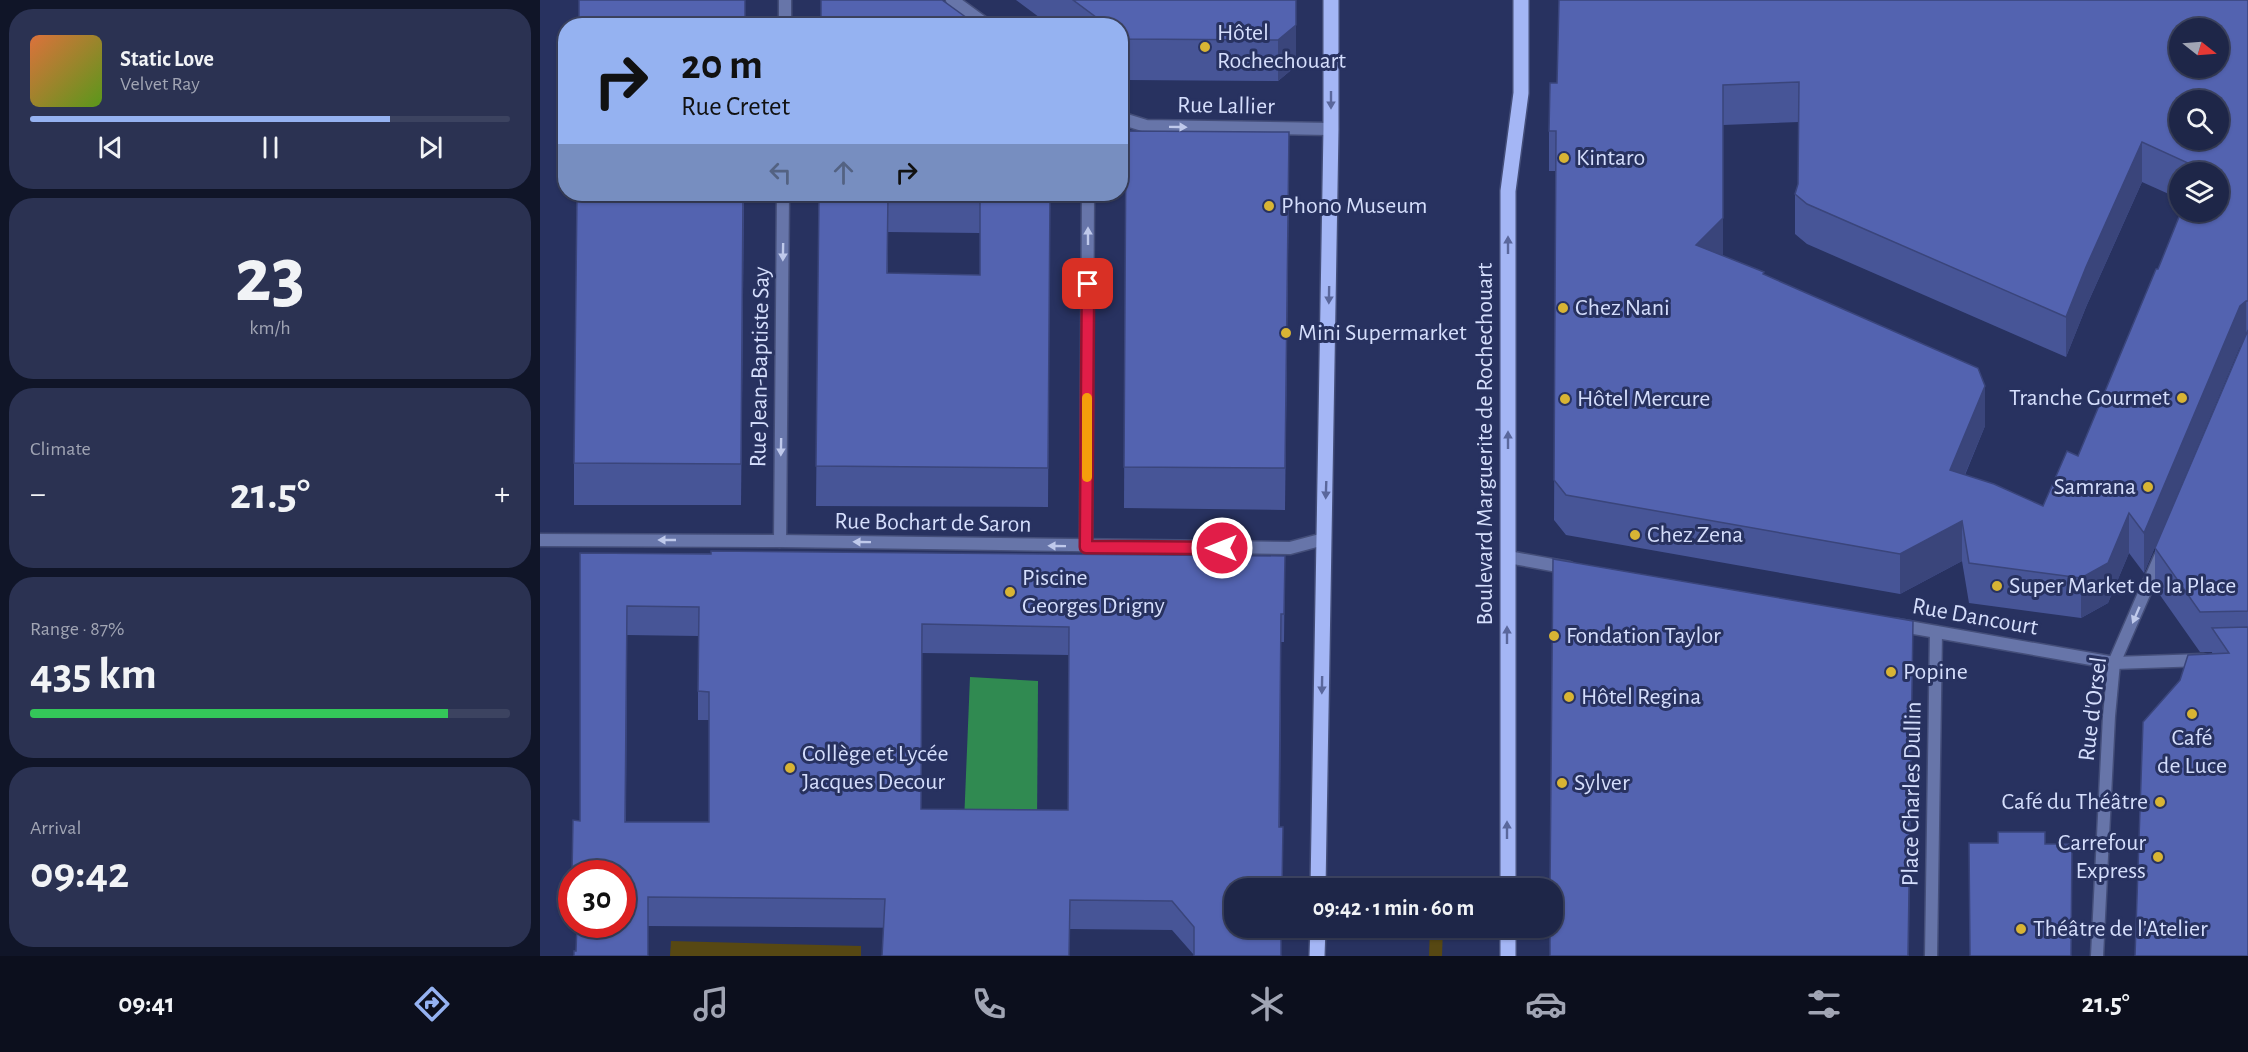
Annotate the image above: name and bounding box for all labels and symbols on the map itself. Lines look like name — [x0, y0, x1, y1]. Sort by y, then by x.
north arrow — [2169, 18, 2229, 78]
place label: Hôtel Rochechouart — [1217, 21, 1346, 73]
marker: Hôtel Rochechouart — [1198, 40, 1212, 54]
one-way arrow — [1326, 91, 1336, 110]
street label: Rue Lallier — [1177, 93, 1275, 119]
one-way arrow — [1168, 122, 1187, 132]
place label: Kintaro — [1576, 146, 1645, 170]
marker: Kintaro — [1557, 151, 1571, 165]
place label: Phono Museum — [1281, 194, 1427, 218]
marker: Phono Museum — [1262, 199, 1276, 213]
one-way arrow — [1083, 227, 1093, 246]
one-way arrow — [1503, 235, 1513, 254]
one-way arrow — [778, 242, 788, 261]
pin — [1062, 258, 1113, 309]
street label: Boulevard Marguerite de Rochechouart — [1473, 262, 1497, 626]
street label: Rue Jean-Baptiste Say — [746, 266, 774, 468]
one-way arrow — [1324, 286, 1334, 305]
place label: Chez Nani — [1575, 296, 1670, 320]
marker: Chez Nani — [1556, 301, 1570, 315]
place label: Mini Supermarket — [1298, 321, 1467, 345]
marker: Mini Supermarket — [1279, 326, 1293, 340]
place label: Tranche Gourmet — [2009, 386, 2170, 410]
place label: Hôtel Mercure — [1577, 387, 1710, 411]
marker: Tranche Gourmet — [2175, 391, 2189, 405]
marker: Hôtel Mercure — [1558, 392, 1572, 406]
one-way arrow — [1503, 430, 1513, 449]
one-way arrow — [776, 437, 786, 456]
place label: Samrana — [2054, 475, 2136, 499]
marker: Samrana — [2141, 480, 2155, 494]
one-way arrow — [1321, 481, 1330, 500]
street label: Rue Bochart de Saron — [834, 509, 1032, 537]
position arrow — [1190, 516, 1254, 580]
place label: Chez Zena — [1647, 523, 1743, 547]
marker: Chez Zena — [1628, 528, 1642, 542]
one-way arrow — [657, 535, 676, 545]
one-way arrow — [852, 537, 871, 547]
one-way arrow — [1047, 541, 1066, 551]
place label: Piscine Georges Drigny — [1022, 566, 1165, 618]
place label: Super Market de la Place — [2009, 574, 2236, 598]
marker: Super Market de la Place — [1990, 579, 2004, 593]
marker: Piscine Georges Drigny — [1003, 585, 1017, 599]
street label: Rue Dancourt — [1910, 594, 2040, 640]
one-way arrow — [2131, 607, 2141, 625]
place label: Fondation Taylor — [1566, 624, 1721, 648]
one-way arrow — [1502, 625, 1512, 644]
marker: Fondation Taylor — [1547, 629, 1561, 643]
street label: Rue d'Orsel — [2075, 655, 2111, 763]
place label: Popine — [1903, 660, 1968, 684]
marker: Popine — [1884, 665, 1898, 679]
one-way arrow — [1317, 676, 1326, 695]
place label: Hôtel Regina — [1581, 685, 1701, 709]
marker: Hôtel Regina — [1562, 690, 1576, 704]
street label: Place Charles Dullin — [1898, 701, 1926, 887]
marker: Café de Luce — [2185, 707, 2199, 721]
place label: Café de Luce — [2157, 726, 2227, 778]
place label: Collège et Lycée Jacques Decour — [802, 742, 949, 794]
marker: Collège et Lycée Jacques Decour — [783, 761, 797, 775]
place label: Sylver — [1574, 771, 1630, 795]
marker: Sylver — [1555, 776, 1569, 790]
place label: Café du Théâtre — [2002, 790, 2148, 814]
marker: Café du Théâtre — [2153, 795, 2167, 809]
one-way arrow — [1503, 820, 1512, 839]
place label: Carrefour Express — [2058, 831, 2146, 883]
marker: Carrefour Express — [2151, 850, 2165, 864]
speed limit sign: 30 — [558, 860, 636, 938]
place label: Théâtre de l'Atelier — [2033, 917, 2208, 941]
marker: Théâtre de l'Atelier — [2014, 922, 2028, 936]

